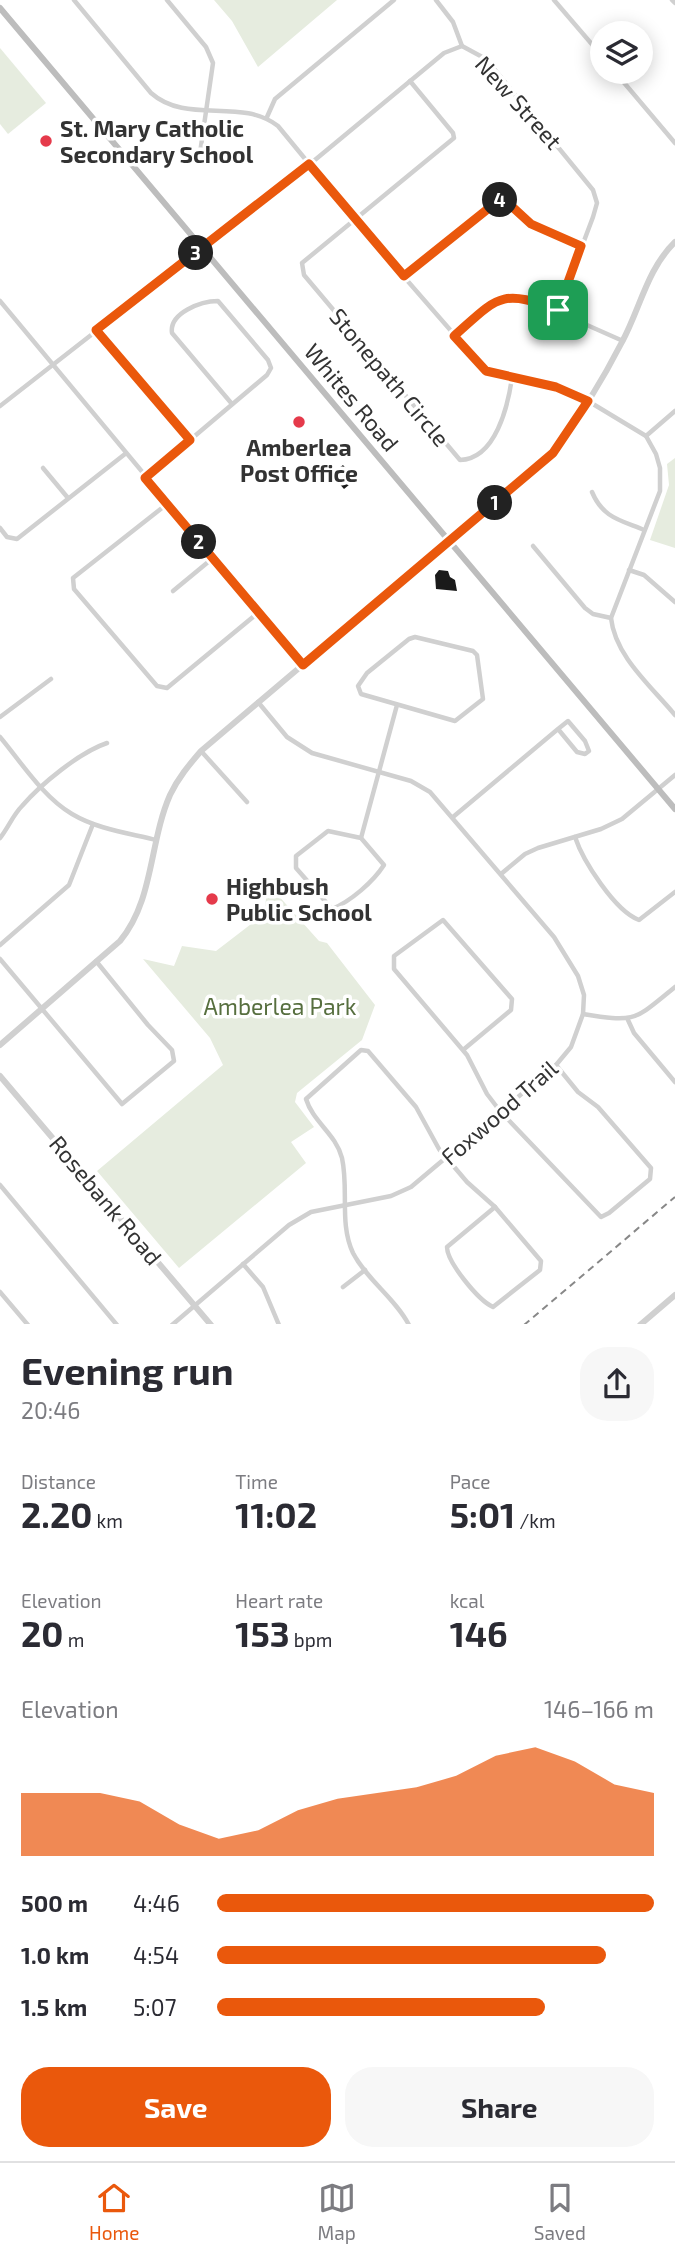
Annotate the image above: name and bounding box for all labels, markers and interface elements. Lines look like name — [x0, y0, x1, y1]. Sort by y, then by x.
map controls — [590, 21, 653, 84]
button: layers — [590, 21, 653, 84]
street label: New Street — [470, 49, 568, 155]
place label: St. Mary Catholic Secondary School — [60, 114, 254, 168]
marker: St. Mary Catholic Secondary School — [38, 133, 54, 149]
pin: 4 — [482, 182, 518, 218]
text: 4 — [493, 188, 506, 211]
pin: 3 — [178, 236, 214, 270]
text: 3 — [190, 241, 201, 264]
pin — [528, 280, 588, 340]
icon: arrive — [539, 291, 577, 329]
street label: Stonepath Circle — [324, 302, 456, 452]
street label: Whites Road — [299, 338, 405, 456]
marker: Amberlea Post Office — [291, 414, 307, 430]
place label: Amberlea Post Office — [240, 433, 358, 487]
pin: 1 — [477, 486, 512, 520]
text: 1 — [490, 491, 499, 514]
pin: 2 — [182, 524, 216, 560]
text: 2 — [193, 530, 204, 553]
place label: Highbush Public School — [226, 872, 372, 926]
marker: Highbush Public School — [204, 891, 220, 907]
park label: Amberlea Park — [203, 992, 357, 1020]
street label: Foxwood Trail — [435, 1054, 563, 1170]
street label: Rosebank Road — [44, 1130, 168, 1270]
text: Evening run — [21, 1347, 234, 1393]
button: share — [580, 1347, 654, 1421]
text: 20:46 — [21, 1396, 81, 1424]
text: Distance — [21, 1470, 96, 1493]
text: Time — [235, 1470, 278, 1493]
text: Pace — [450, 1470, 491, 1493]
text: 2.20 — [21, 1493, 92, 1535]
text: 11:02 — [235, 1493, 317, 1535]
text: 5:01 — [450, 1493, 515, 1535]
text: km — [92, 1509, 123, 1532]
text: /km — [515, 1509, 556, 1532]
text: Elevation — [21, 1589, 102, 1612]
text: Heart rate — [235, 1589, 323, 1612]
text: kcal — [450, 1589, 484, 1612]
text: 20 — [21, 1612, 63, 1654]
text: 153 — [235, 1612, 290, 1654]
text: 146 — [450, 1612, 508, 1654]
text: m — [63, 1628, 84, 1651]
text: bpm — [290, 1628, 332, 1651]
text: Elevation — [21, 1695, 119, 1723]
text: 146–166 m — [544, 1695, 654, 1723]
text: 500 m — [21, 1889, 88, 1917]
text: 4:46 — [133, 1889, 180, 1917]
text: 1.0 km — [21, 1941, 89, 1969]
text: 4:54 — [133, 1941, 179, 1969]
text: 1.5 km — [21, 1993, 87, 2021]
text: 5:07 — [133, 1993, 176, 2021]
button: Save — [21, 2067, 331, 2147]
button: Share — [345, 2067, 654, 2147]
tab: Home — [89, 2179, 139, 2244]
tab: Map — [318, 2179, 356, 2244]
tab: Saved — [534, 2179, 586, 2244]

